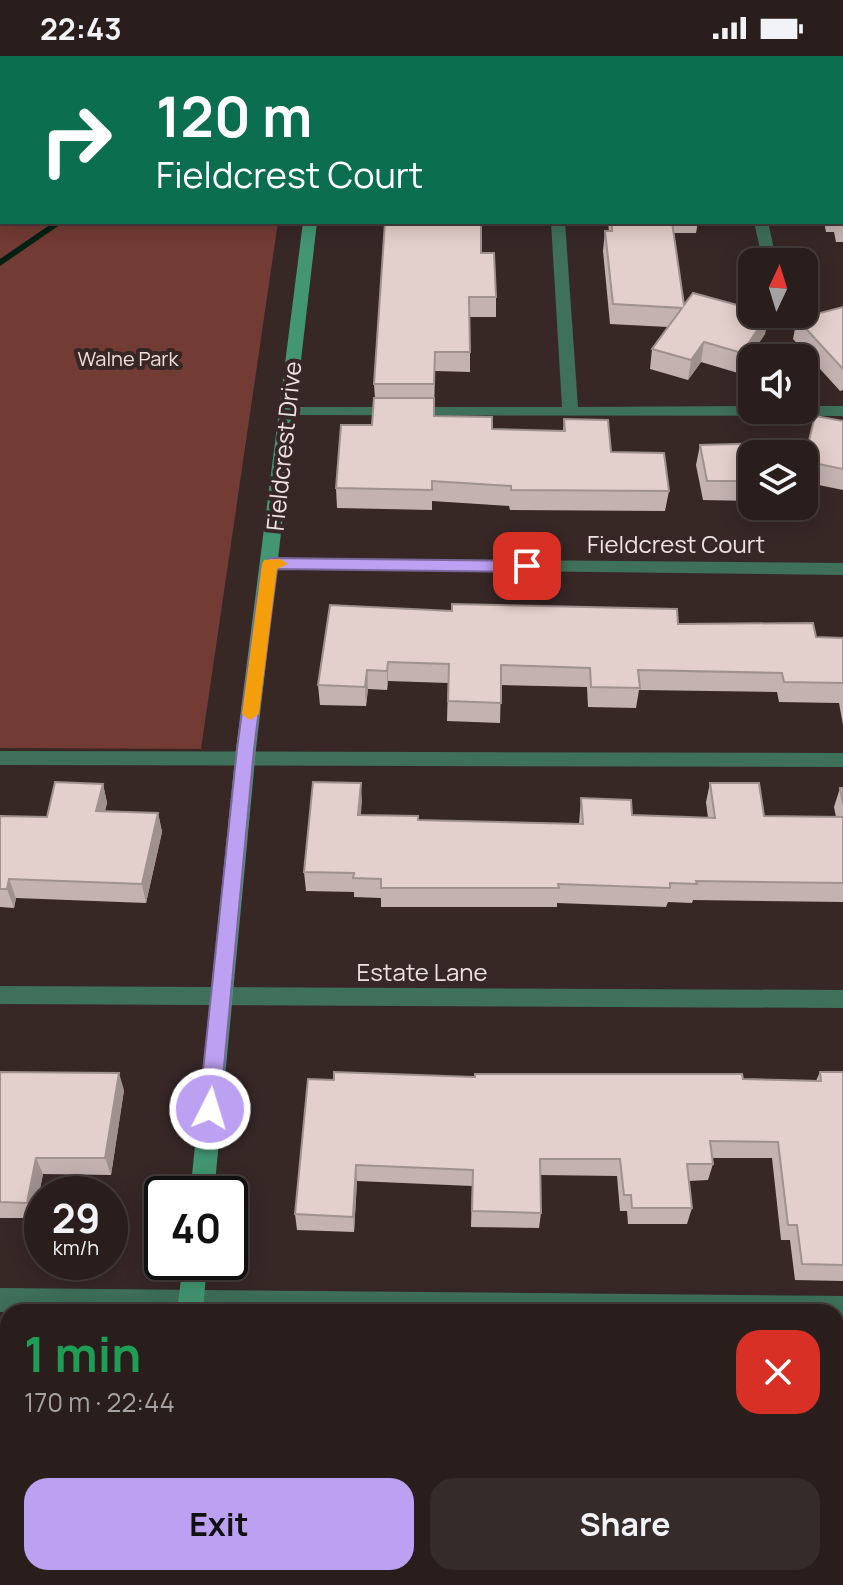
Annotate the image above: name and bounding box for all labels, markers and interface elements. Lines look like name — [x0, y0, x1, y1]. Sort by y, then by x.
text: 22:43 — [40, 8, 122, 49]
text: 120 m — [156, 77, 312, 154]
icon: right — [24, 88, 128, 192]
text: Fieldcrest Court — [156, 150, 423, 199]
north arrow — [738, 248, 818, 328]
map controls — [738, 248, 818, 520]
button: sound — [738, 344, 818, 424]
park label: Walne Park — [78, 345, 180, 372]
street label: Fieldcrest Drive — [258, 360, 308, 532]
button: layers — [738, 440, 818, 520]
street label: Fieldcrest Court — [587, 527, 765, 560]
pin — [493, 532, 561, 600]
icon: arrive — [505, 544, 549, 588]
street label: Estate Lane — [357, 955, 487, 988]
position arrow — [168, 1067, 252, 1151]
speed limit sign: 40 — [144, 1176, 248, 1280]
text: 29 — [52, 1190, 100, 1245]
text: km/h — [53, 1234, 99, 1261]
text: 1 min — [24, 1321, 141, 1386]
button: close — [736, 1330, 820, 1414]
text: 170 m · 22:44 — [24, 1384, 175, 1420]
button: Exit — [24, 1478, 414, 1570]
button: Share — [430, 1478, 820, 1570]

